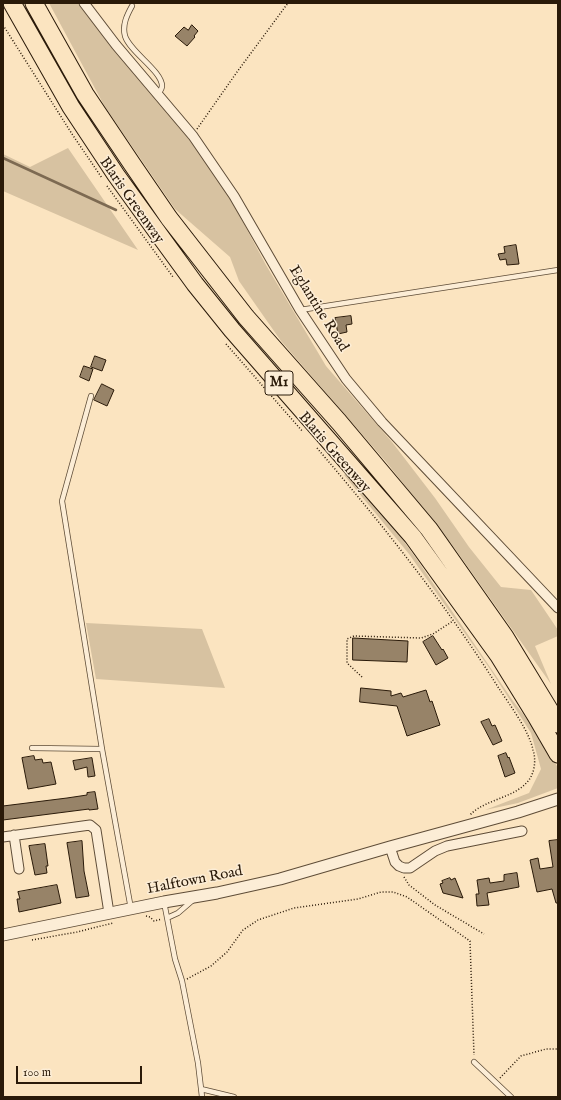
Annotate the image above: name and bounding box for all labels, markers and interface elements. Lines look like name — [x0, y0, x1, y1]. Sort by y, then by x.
street label: Blaris Greenway — [95, 154, 167, 248]
street label: Eglantine Road — [284, 263, 352, 355]
road number: M1 — [265, 371, 293, 395]
street label: Blaris Greenway — [294, 409, 374, 497]
street label: Halftown Road — [146, 863, 244, 899]
scale bar — [18, 1058, 144, 1084]
text: 100 m — [23, 1065, 51, 1080]

